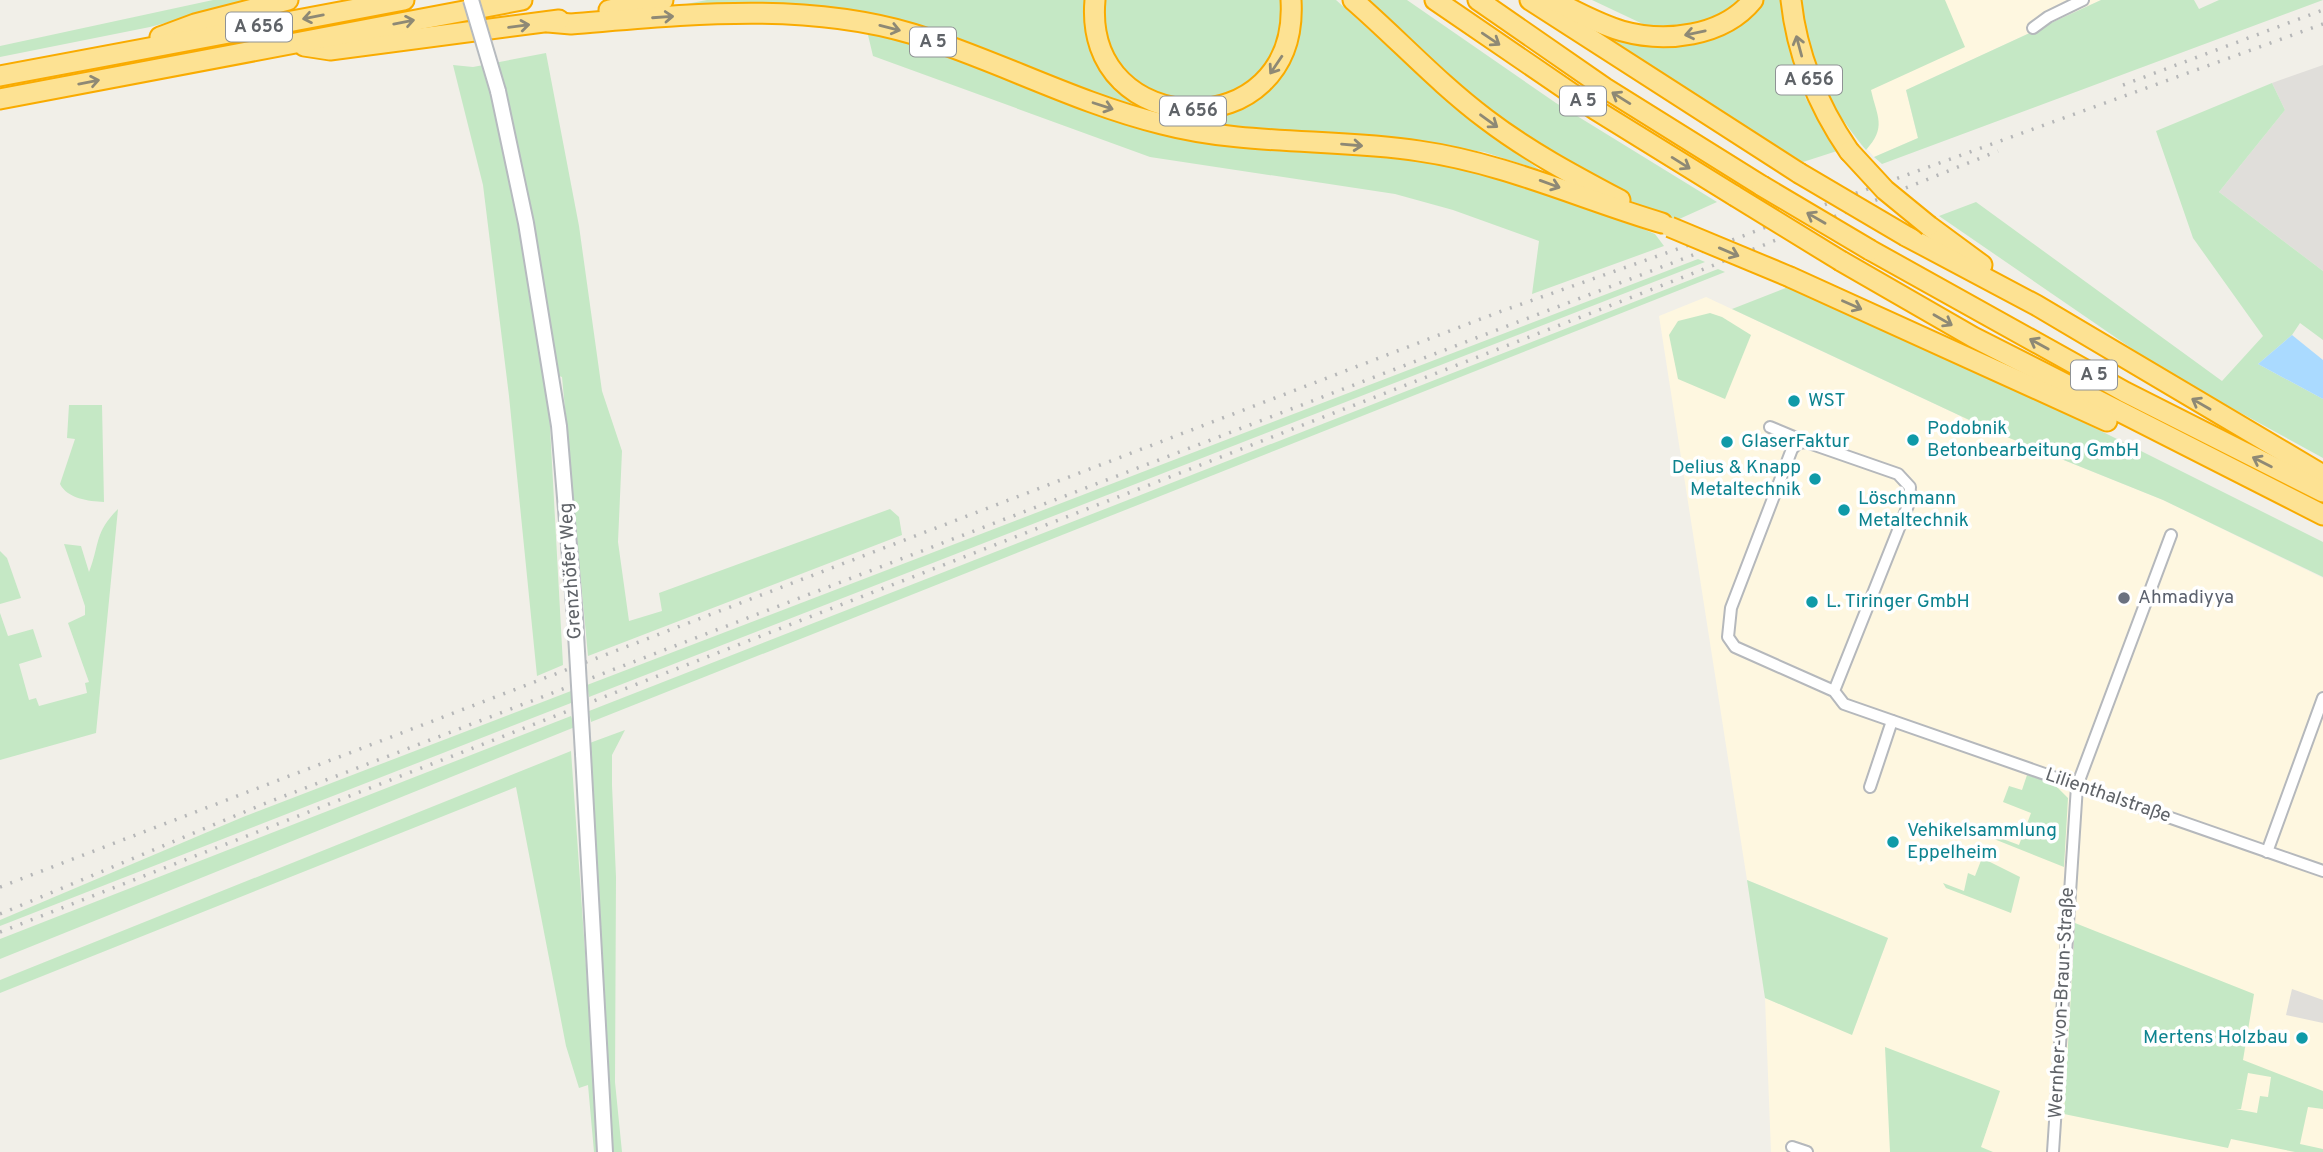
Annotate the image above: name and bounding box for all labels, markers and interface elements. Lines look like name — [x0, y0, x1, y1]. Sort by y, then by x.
one-way arrow — [652, 10, 674, 23]
one-way arrow — [302, 11, 325, 24]
road number: A 656 — [226, 12, 292, 42]
one-way arrow — [392, 15, 415, 28]
one-way arrow — [507, 19, 530, 32]
one-way arrow — [878, 23, 900, 36]
one-way arrow — [1684, 26, 1707, 40]
road number: A 5 — [910, 28, 956, 56]
one-way arrow — [1481, 31, 1500, 46]
one-way arrow — [1792, 35, 1805, 58]
one-way arrow — [1268, 55, 1283, 74]
road number: A 656 — [1776, 66, 1842, 94]
one-way arrow — [77, 74, 100, 88]
road number: A 5 — [1560, 86, 1606, 116]
one-way arrow — [1612, 91, 1631, 106]
road number: A 656 — [1160, 96, 1226, 126]
one-way arrow — [1092, 101, 1114, 113]
one-way arrow — [1479, 113, 1498, 128]
one-way arrow — [1340, 139, 1363, 152]
one-way arrow — [1671, 157, 1691, 171]
one-way arrow — [1539, 179, 1561, 192]
one-way arrow — [1806, 211, 1826, 225]
one-way arrow — [1718, 246, 1740, 259]
one-way arrow — [1841, 299, 1862, 312]
one-way arrow — [1932, 314, 1953, 327]
one-way arrow — [2029, 337, 2050, 350]
road number: A 5 — [2071, 360, 2117, 390]
place label: WST — [1808, 389, 1846, 413]
marker: WST — [1786, 393, 1802, 409]
one-way arrow — [2191, 396, 2211, 410]
place label: Podobnik Betonbearbeitung GmbH — [1927, 417, 2139, 463]
place label: GlaserFaktur — [1741, 430, 1850, 454]
marker: Podobnik Betonbearbeitung GmbH — [1905, 432, 1921, 448]
marker: GlaserFaktur — [1719, 434, 1735, 450]
one-way arrow — [2252, 454, 2273, 468]
place label: Delius & Knapp Metaltechnik — [1672, 456, 1801, 502]
marker: Delius & Knapp Metaltechnik — [1807, 471, 1823, 487]
place label: Löschmann Metaltechnik — [1858, 487, 1969, 533]
street label: Grenzhöfer Weg — [554, 502, 588, 640]
marker: Löschmann Metaltechnik — [1836, 502, 1852, 518]
place label: Ahmadiyya — [2138, 586, 2234, 610]
place label: L. Tiringer GmbH — [1826, 590, 1970, 614]
marker: Ahmadiyya — [2116, 590, 2132, 606]
marker: L. Tiringer GmbH — [1804, 594, 1820, 610]
street label: Lilienthalstraße — [2042, 763, 2174, 829]
place label: Vehikelsammlung Eppelheim — [1907, 819, 2057, 865]
marker: Vehikelsammlung Eppelheim — [1885, 834, 1901, 850]
street label: Wernher-von-Braun-Straße — [2044, 887, 2080, 1119]
place label: Mertens Holzbau — [2143, 1026, 2288, 1050]
marker: Mertens Holzbau — [2294, 1030, 2310, 1046]

